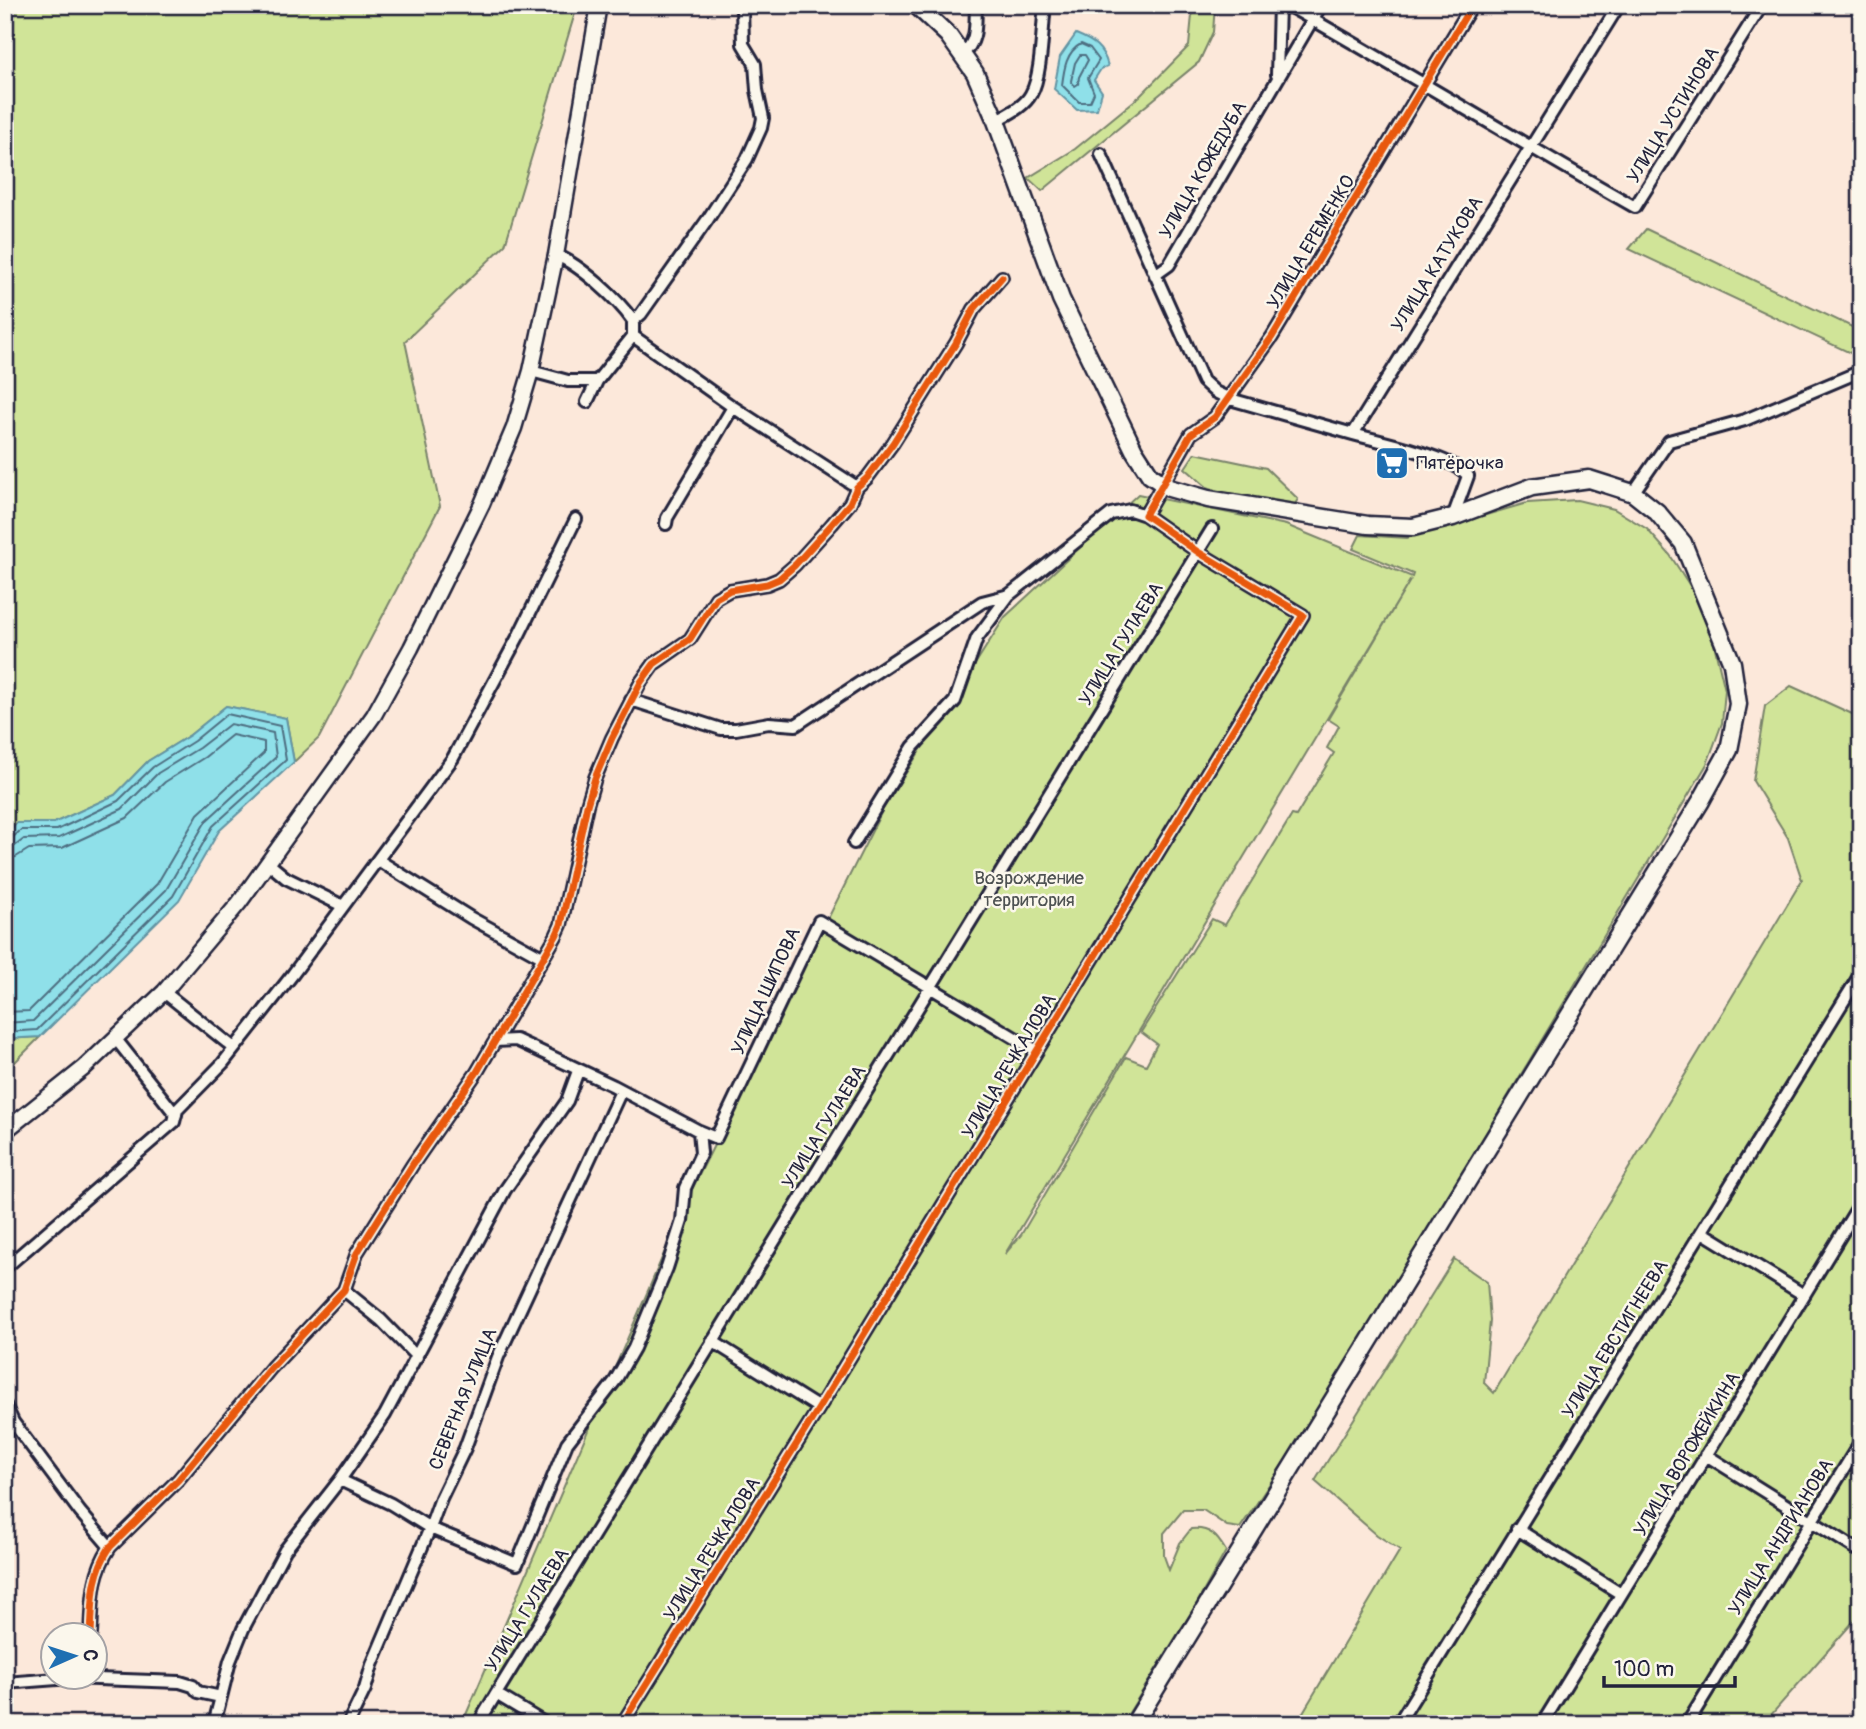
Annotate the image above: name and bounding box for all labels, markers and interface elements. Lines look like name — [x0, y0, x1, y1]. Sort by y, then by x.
street label: УЛИЦА УСТИНОВА — [1621, 42, 1725, 188]
street label: УЛИЦА КОЖЕДУБА — [1154, 97, 1252, 243]
street label: УЛИЦА ЕРЕМЕНКО — [1262, 171, 1360, 313]
street label: УЛИЦА КАТУКОВА — [1386, 192, 1488, 336]
supermarket icon: Пятёрочка — [1373, 444, 1411, 482]
place label: Пятёрочка — [1416, 451, 1504, 475]
street label: УЛИЦА ГУЛАЕВА — [1073, 578, 1169, 710]
park label: Возрождение территория — [974, 866, 1084, 912]
street label: УЛИЦА ШИПОВА — [726, 924, 806, 1058]
street label: УЛИЦА РЕЧКАЛОВА — [956, 989, 1062, 1143]
street label: УЛИЦА ГУЛАЕВА — [776, 1061, 872, 1193]
street label: УЛИЦА ЕВСТИГНЕЕВА — [1556, 1255, 1674, 1423]
street label: СЕВЕРНАЯ УЛИЦА — [424, 1324, 502, 1474]
street label: УЛИЦА ВОРОЖЕЙКИНА — [1628, 1367, 1746, 1541]
street label: УЛИЦА АНДРИАНОВА — [1723, 1454, 1839, 1620]
street label: УЛИЦА РЕЧКАЛОВА — [658, 1473, 766, 1625]
street label: УЛИЦА ГУЛАЕВА — [479, 1544, 575, 1676]
north arrow — [38, 1620, 108, 1690]
scale bar — [1604, 1645, 1735, 1689]
text: С — [78, 1649, 102, 1662]
text: 100 m — [1614, 1656, 1674, 1683]

